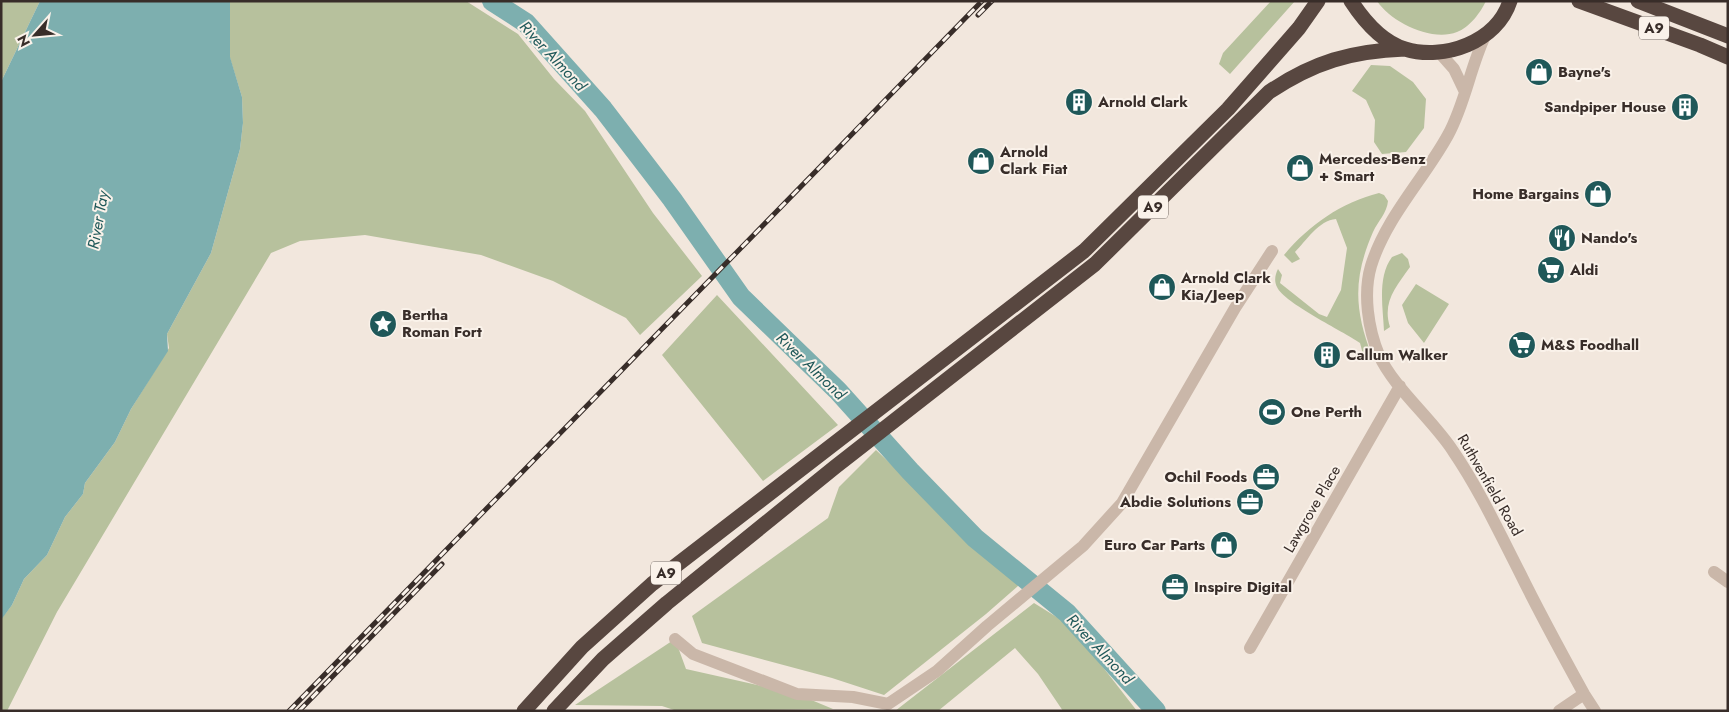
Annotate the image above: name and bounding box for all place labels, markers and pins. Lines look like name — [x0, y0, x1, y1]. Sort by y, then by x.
shop icon: Bayne's — [1524, 57, 1554, 87]
place label: Bayne's — [1558, 61, 1611, 83]
building icon: Arnold Clark — [1064, 87, 1094, 117]
place label: Arnold Clark — [1097, 91, 1188, 113]
building icon: Sandpiper House — [1670, 92, 1700, 122]
place label: Sandpiper House — [1544, 96, 1666, 118]
place label: Arnold Clark Fiat — [999, 141, 1067, 180]
shop icon: Arnold Clark Fiat — [966, 146, 996, 176]
place label: Mercedes-Benz + Smart — [1319, 148, 1426, 187]
shop icon: Mercedes-Benz + Smart — [1285, 153, 1315, 183]
shop icon: Home Bargains — [1583, 179, 1613, 209]
place label: Home Bargains — [1472, 183, 1579, 205]
restaurant icon: Nando's — [1547, 223, 1577, 253]
place label: Nando's — [1581, 227, 1637, 249]
supermarket icon: Aldi — [1536, 255, 1566, 285]
place label: Aldi — [1569, 259, 1598, 281]
place label: Arnold Clark Kia/Jeep — [1180, 267, 1271, 306]
shop icon: Arnold Clark Kia/Jeep — [1147, 272, 1177, 302]
place label: Bertha Roman Fort — [402, 304, 482, 343]
place icon: Bertha Roman Fort — [368, 309, 398, 339]
supermarket icon: M&S Foodhall — [1507, 330, 1537, 360]
place label: M&S Foodhall — [1541, 334, 1639, 356]
building icon: Callum Walker — [1312, 340, 1342, 370]
place label: Callum Walker — [1346, 344, 1449, 366]
sports icon: One Perth — [1257, 397, 1287, 427]
place label: One Perth — [1291, 401, 1362, 423]
office icon: Ochil Foods — [1251, 462, 1281, 492]
place label: Ochil Foods — [1164, 466, 1247, 488]
office icon: Abdie Solutions — [1235, 487, 1265, 517]
place label: Abdie Solutions — [1119, 491, 1231, 513]
shop icon: Euro Car Parts — [1209, 530, 1239, 560]
place label: Euro Car Parts — [1104, 534, 1205, 556]
office icon: Inspire Digital — [1160, 572, 1190, 602]
place label: Inspire Digital — [1194, 576, 1292, 598]

